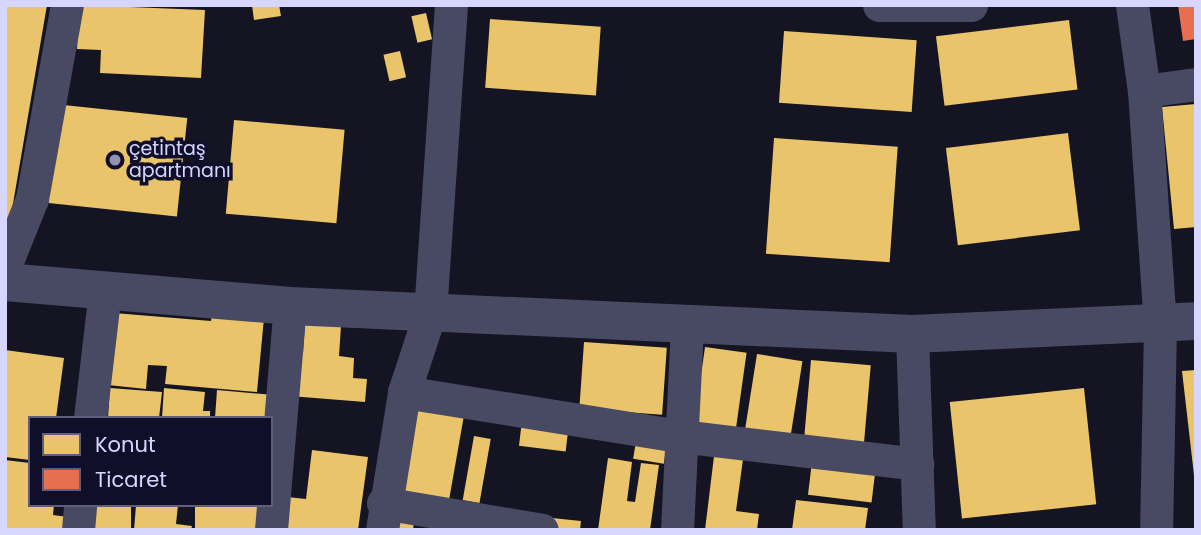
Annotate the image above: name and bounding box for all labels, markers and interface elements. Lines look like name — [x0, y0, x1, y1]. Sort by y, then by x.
place label: çetintaş apartmanı — [129, 138, 231, 182]
marker: çetintaş apartmanı — [107, 152, 123, 168]
legend — [28, 416, 273, 507]
text: Konut — [95, 430, 156, 459]
text: Ticaret — [95, 465, 167, 494]

